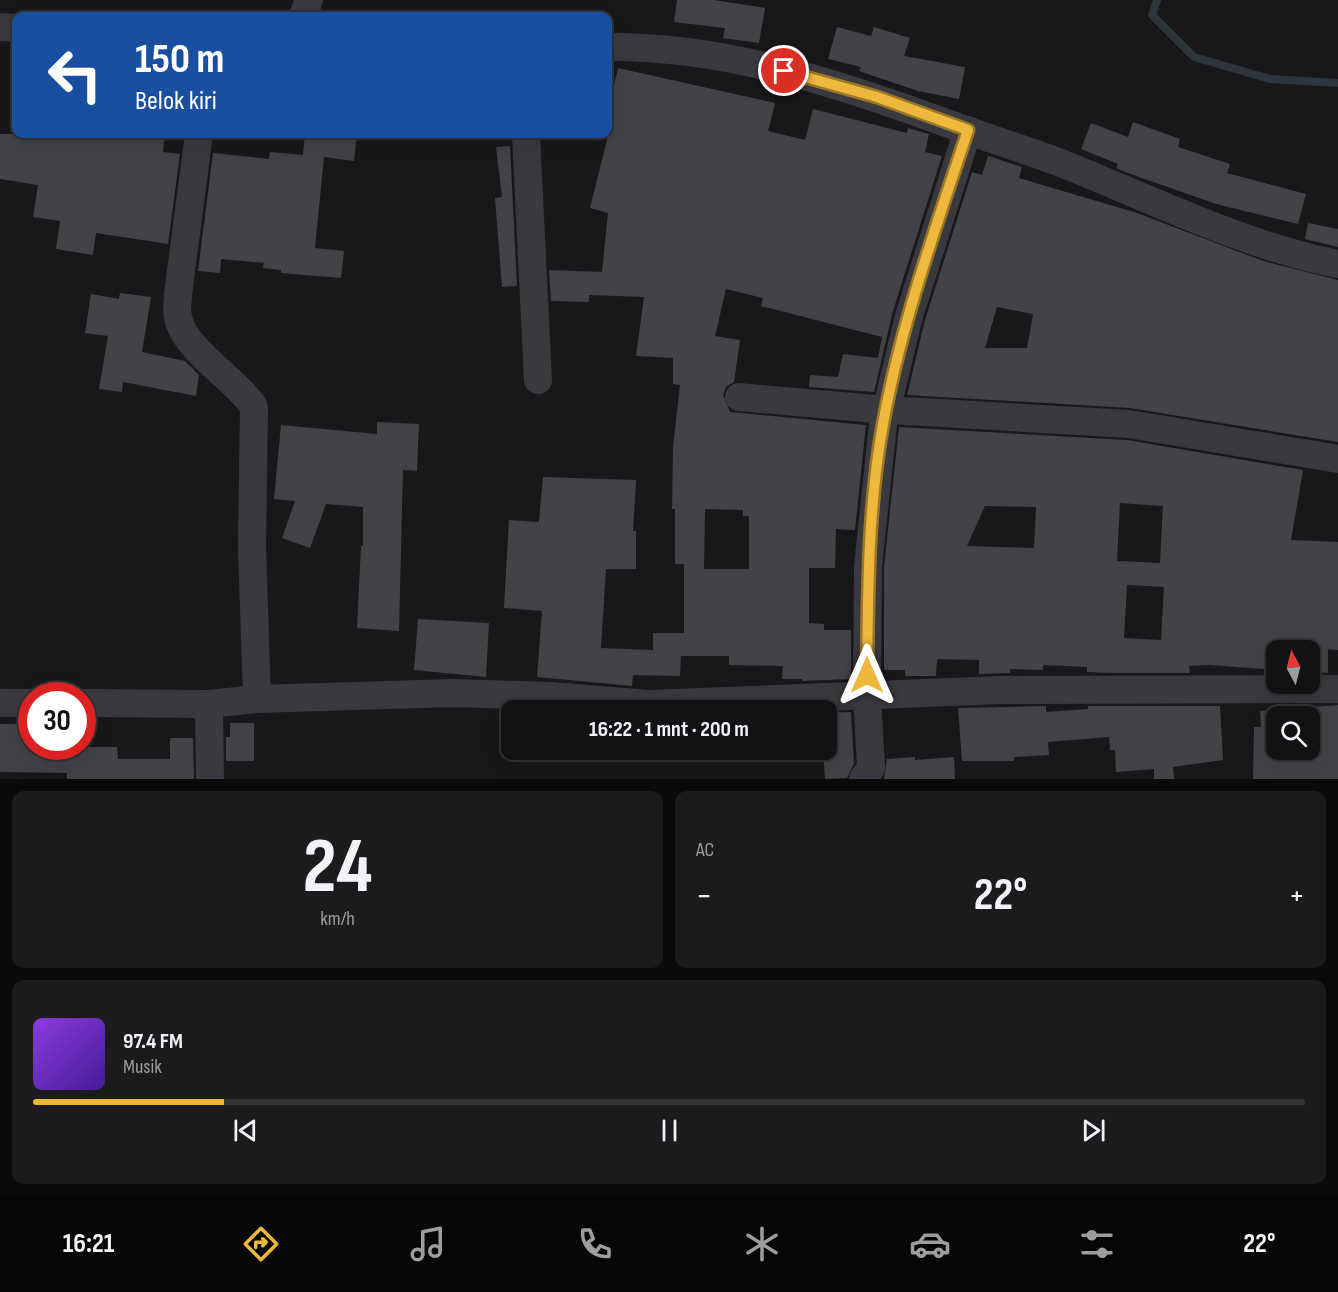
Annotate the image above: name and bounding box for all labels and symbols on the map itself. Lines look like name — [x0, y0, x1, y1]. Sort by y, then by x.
pin — [758, 45, 809, 96]
north arrow — [1266, 640, 1320, 694]
position arrow — [835, 643, 899, 707]
speed limit sign: 30 — [18, 682, 96, 760]

